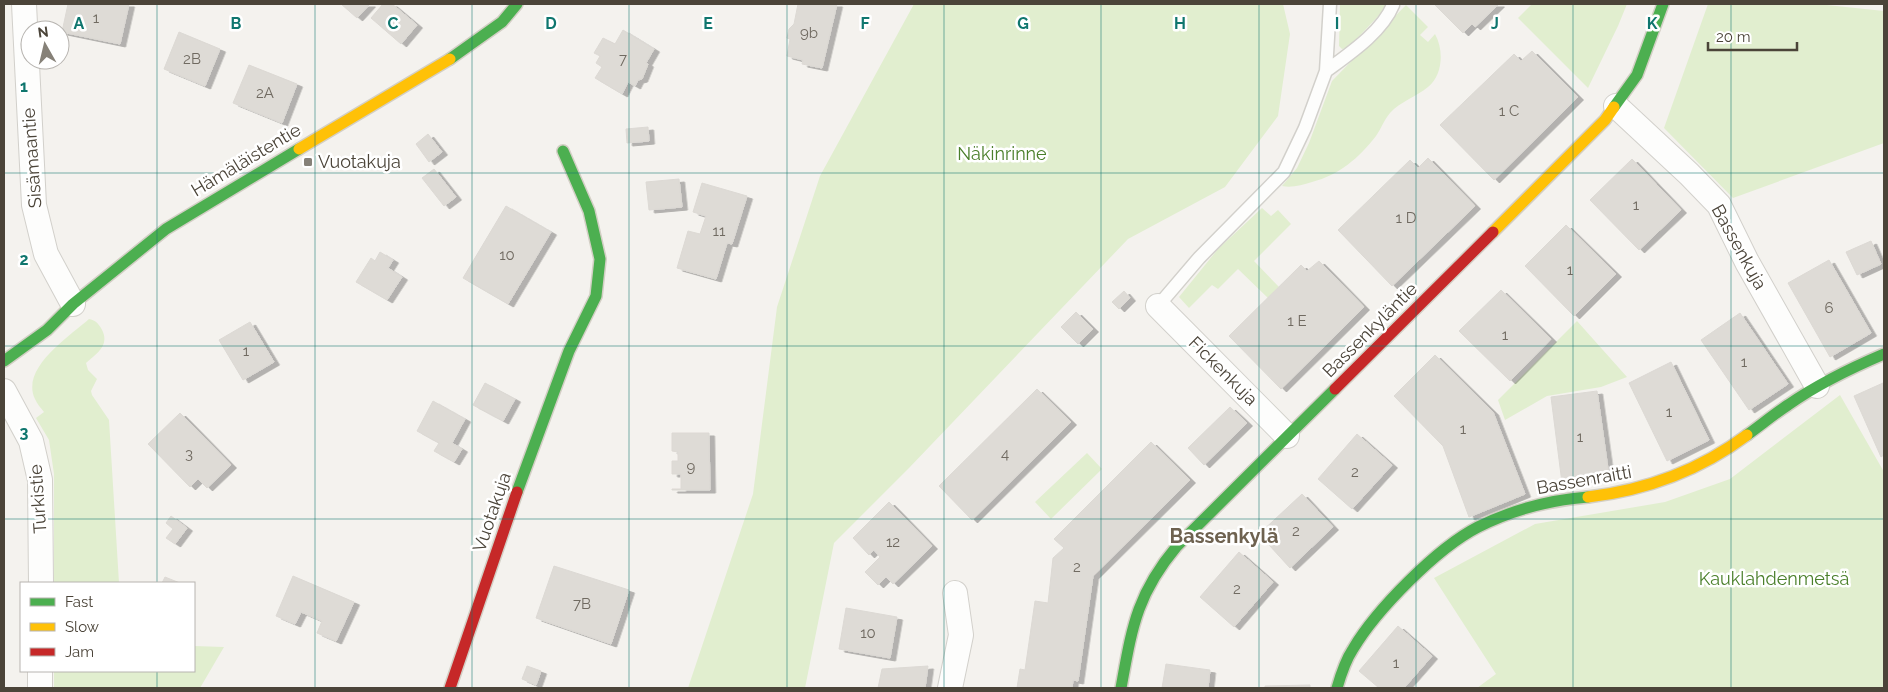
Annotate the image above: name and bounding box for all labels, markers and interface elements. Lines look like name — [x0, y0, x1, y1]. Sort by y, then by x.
house number: 1 — [93, 9, 100, 27]
text: A — [74, 14, 85, 33]
text: B — [231, 14, 242, 33]
text: C — [388, 14, 399, 33]
text: D — [545, 14, 557, 33]
text: E — [703, 14, 713, 33]
text: F — [860, 14, 870, 33]
text: G — [1017, 14, 1029, 33]
text: H — [1174, 14, 1186, 33]
text: I — [1335, 14, 1339, 33]
text: J — [1491, 14, 1499, 33]
text: K — [1647, 14, 1658, 33]
north arrow — [20, 20, 70, 70]
scale bar — [1708, 20, 1797, 52]
text: N — [37, 23, 50, 41]
house number: 9b — [800, 24, 818, 42]
text: 20 m — [1716, 28, 1751, 46]
house number: 2B — [183, 50, 201, 68]
house number: 7 — [619, 50, 627, 68]
text: 1 — [20, 77, 28, 96]
house number: 2A — [256, 84, 274, 102]
house number: 1 C — [1499, 102, 1519, 120]
street label: Sisämaantie — [17, 107, 45, 209]
street label: Hämäläistentie — [187, 118, 305, 201]
park label: Näkinrinne — [957, 143, 1047, 164]
place label: Vuotakuja — [318, 151, 401, 172]
marker: Vuotakuja — [302, 156, 314, 168]
house number: 1 — [1633, 196, 1640, 214]
street label: Bassenkuja — [1707, 200, 1771, 293]
house number: 1 D — [1396, 209, 1417, 227]
house number: 11 — [713, 222, 726, 240]
house number: 10 — [499, 246, 515, 264]
text: 2 — [19, 250, 29, 269]
house number: 1 — [1567, 261, 1574, 279]
street label: Bassenkyläntie — [1318, 278, 1422, 381]
house number: 6 — [1824, 299, 1834, 317]
house number: 1 E — [1287, 312, 1307, 330]
house number: 1 — [1502, 326, 1509, 344]
street label: Fickenkuja — [1185, 332, 1262, 409]
house number: 1 — [243, 342, 250, 360]
house number: 1 — [1741, 353, 1748, 371]
house number: 1 — [1666, 403, 1673, 421]
house number: 1 — [1460, 420, 1467, 438]
text: 3 — [20, 423, 29, 442]
house number: 1 — [1577, 428, 1584, 446]
house number: 3 — [185, 445, 193, 463]
house number: 4 — [1001, 445, 1009, 463]
house number: 9 — [687, 458, 696, 476]
street label: Bassenraitti — [1535, 461, 1633, 498]
street label: Turkistie — [25, 463, 50, 534]
house number: 2 — [1351, 463, 1359, 481]
street label: Vuotakuja — [468, 469, 515, 554]
house number: 2 — [1292, 522, 1300, 540]
district label: Bassenkylä — [1170, 524, 1278, 548]
house number: 12 — [886, 533, 900, 551]
house number: 2 — [1073, 558, 1081, 576]
park label: Kauklahdenmetsä — [1699, 568, 1849, 589]
house number: 2 — [1233, 580, 1241, 598]
legend — [20, 582, 195, 672]
text: Fast — [65, 593, 93, 611]
house number: 7B — [573, 595, 591, 613]
text: Slow — [65, 618, 99, 636]
house number: 10 — [860, 624, 876, 642]
text: Jam — [65, 643, 94, 661]
house number: 1 — [1393, 654, 1400, 672]

